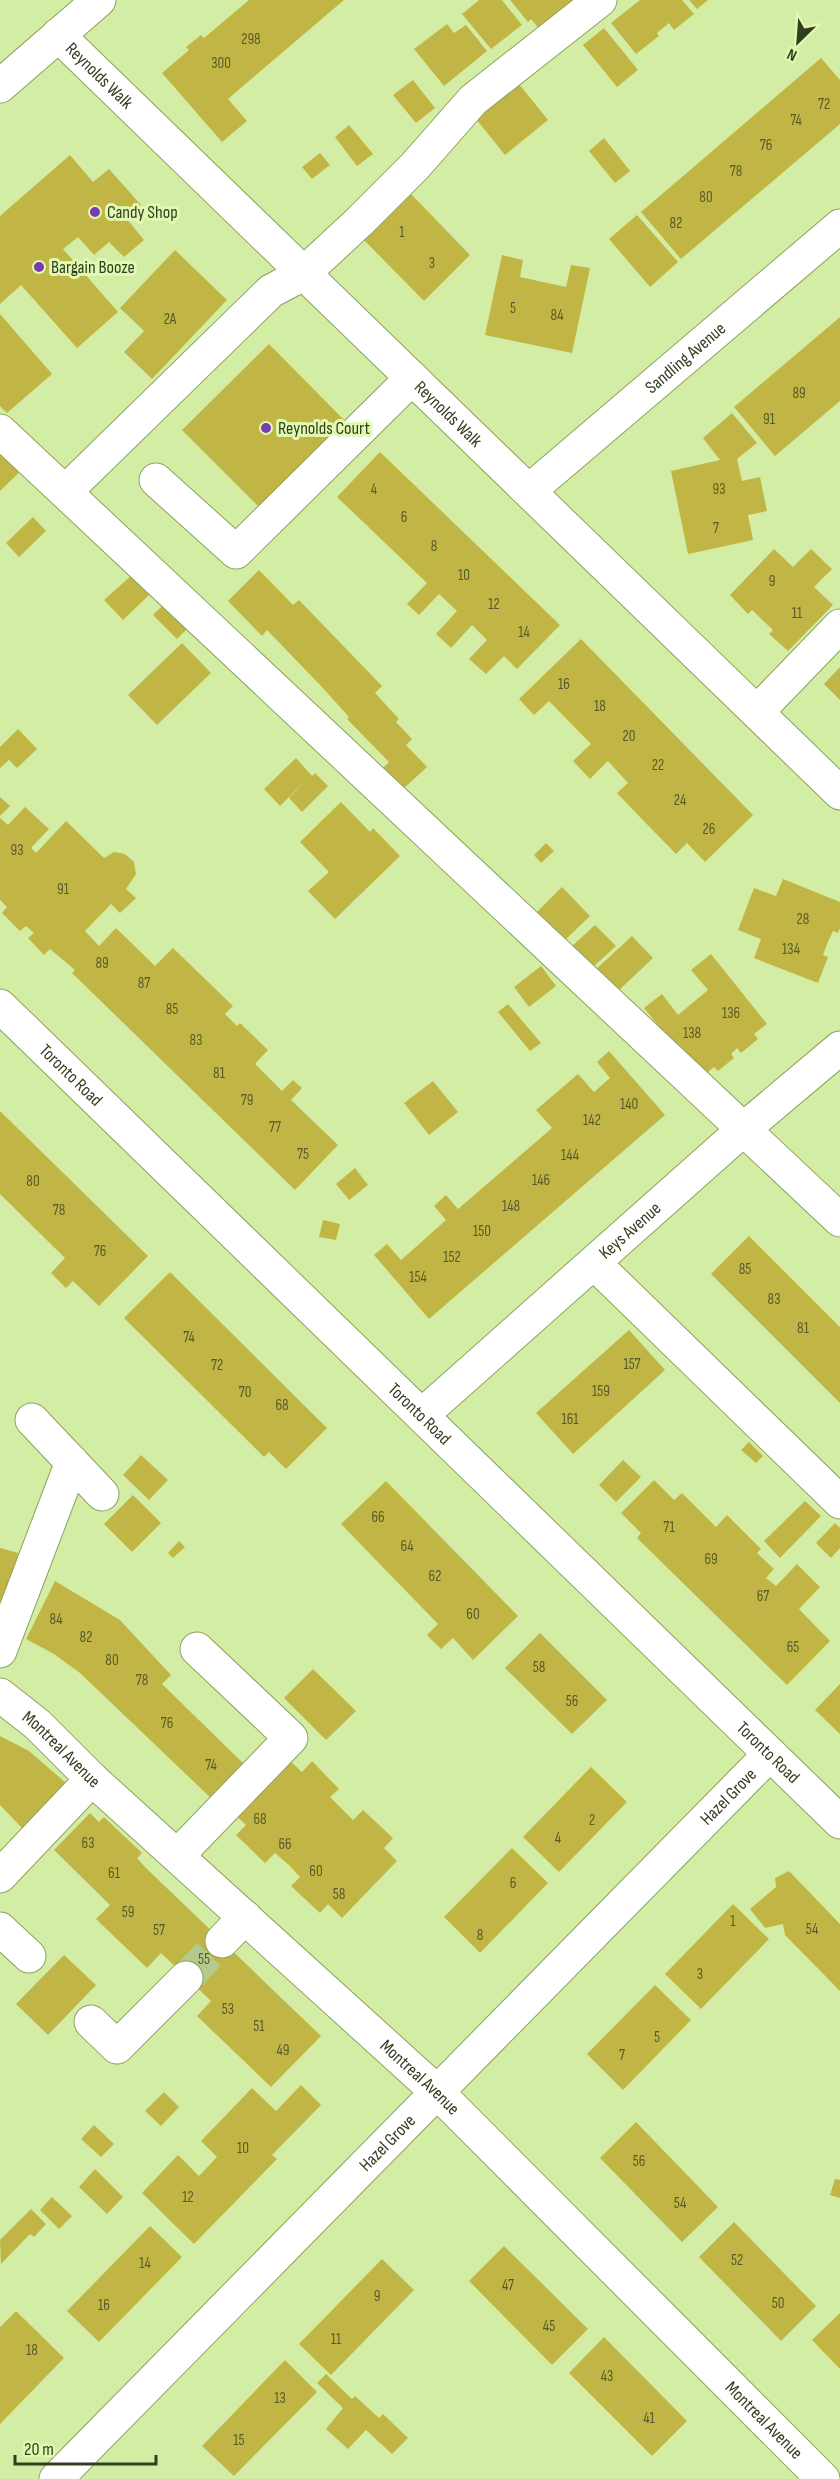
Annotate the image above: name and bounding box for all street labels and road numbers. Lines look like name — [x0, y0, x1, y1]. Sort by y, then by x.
street label: Reynolds Walk — [61, 38, 138, 113]
street label: Sandling Avenue — [641, 318, 730, 398]
street label: Reynolds Walk — [410, 376, 487, 451]
street label: Toronto Road — [35, 1040, 107, 1110]
street label: Keys Avenue — [595, 1197, 665, 1263]
street label: Toronto Road — [384, 1378, 455, 1449]
street label: Montreal Avenue — [18, 1706, 105, 1792]
street label: Toronto Road — [732, 1717, 804, 1788]
street label: Hazel Grove — [696, 1764, 761, 1829]
street label: Montreal Avenue — [376, 2035, 464, 2119]
street label: Hazel Grove — [355, 2110, 420, 2175]
street label: Montreal Avenue — [721, 2377, 807, 2463]

